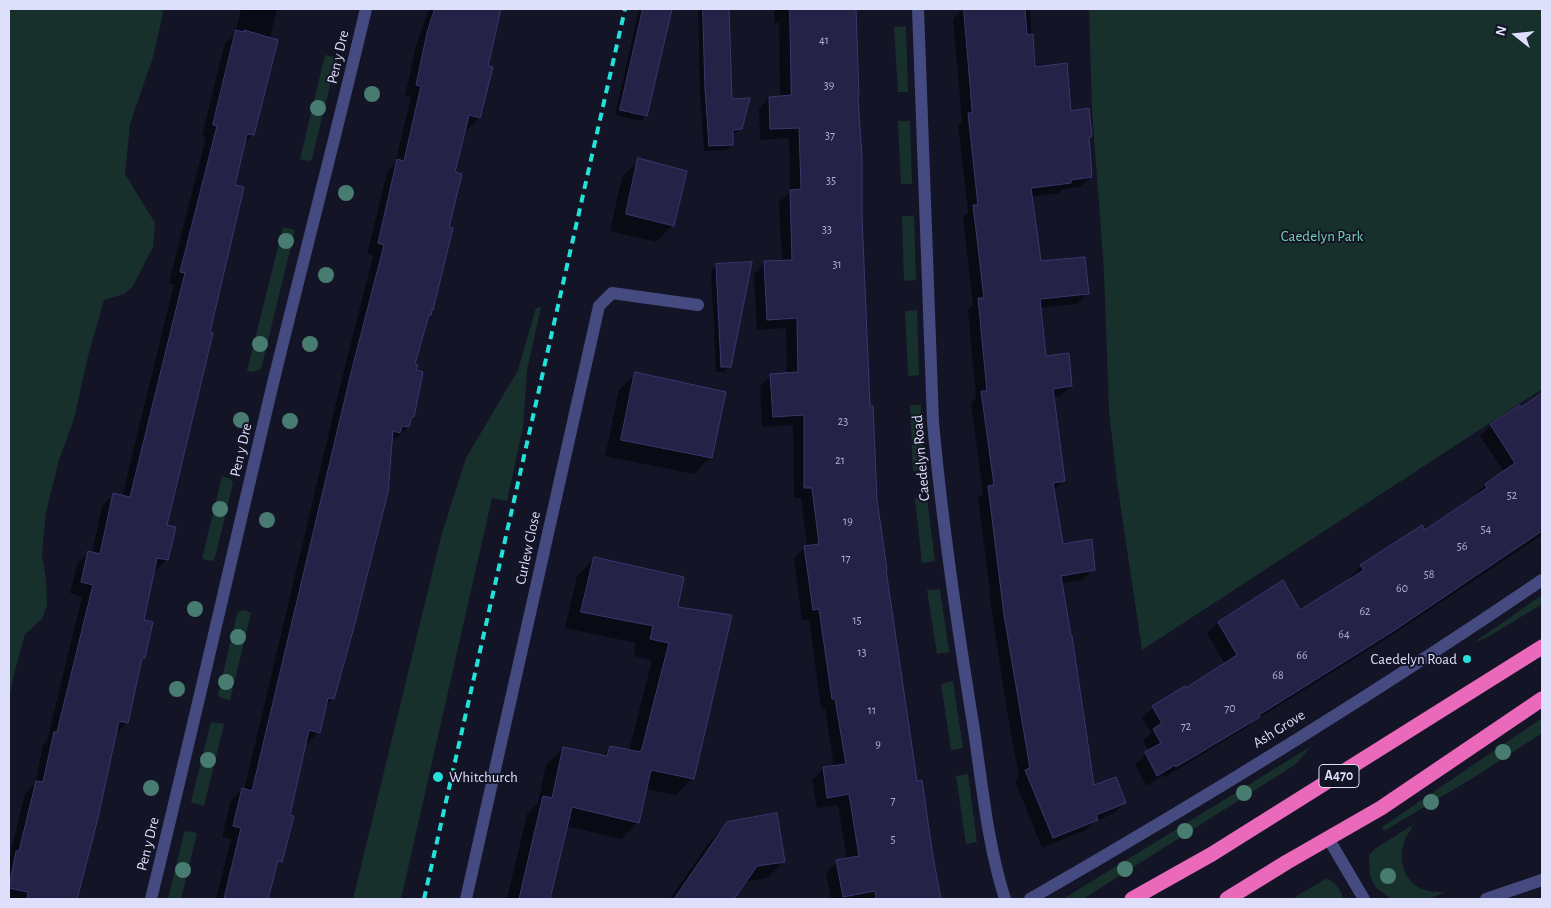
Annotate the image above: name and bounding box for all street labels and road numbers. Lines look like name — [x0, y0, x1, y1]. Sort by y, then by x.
street label: Pen y Dre — [323, 28, 353, 86]
street label: Caedelyn Road — [908, 414, 934, 502]
street label: Pen y Dre — [226, 421, 256, 479]
street label: Curlew Close — [511, 510, 545, 586]
street label: Ash Grove — [1250, 706, 1308, 752]
road number: A470 — [1319, 764, 1359, 788]
street label: Pen y Dre — [133, 815, 163, 873]

